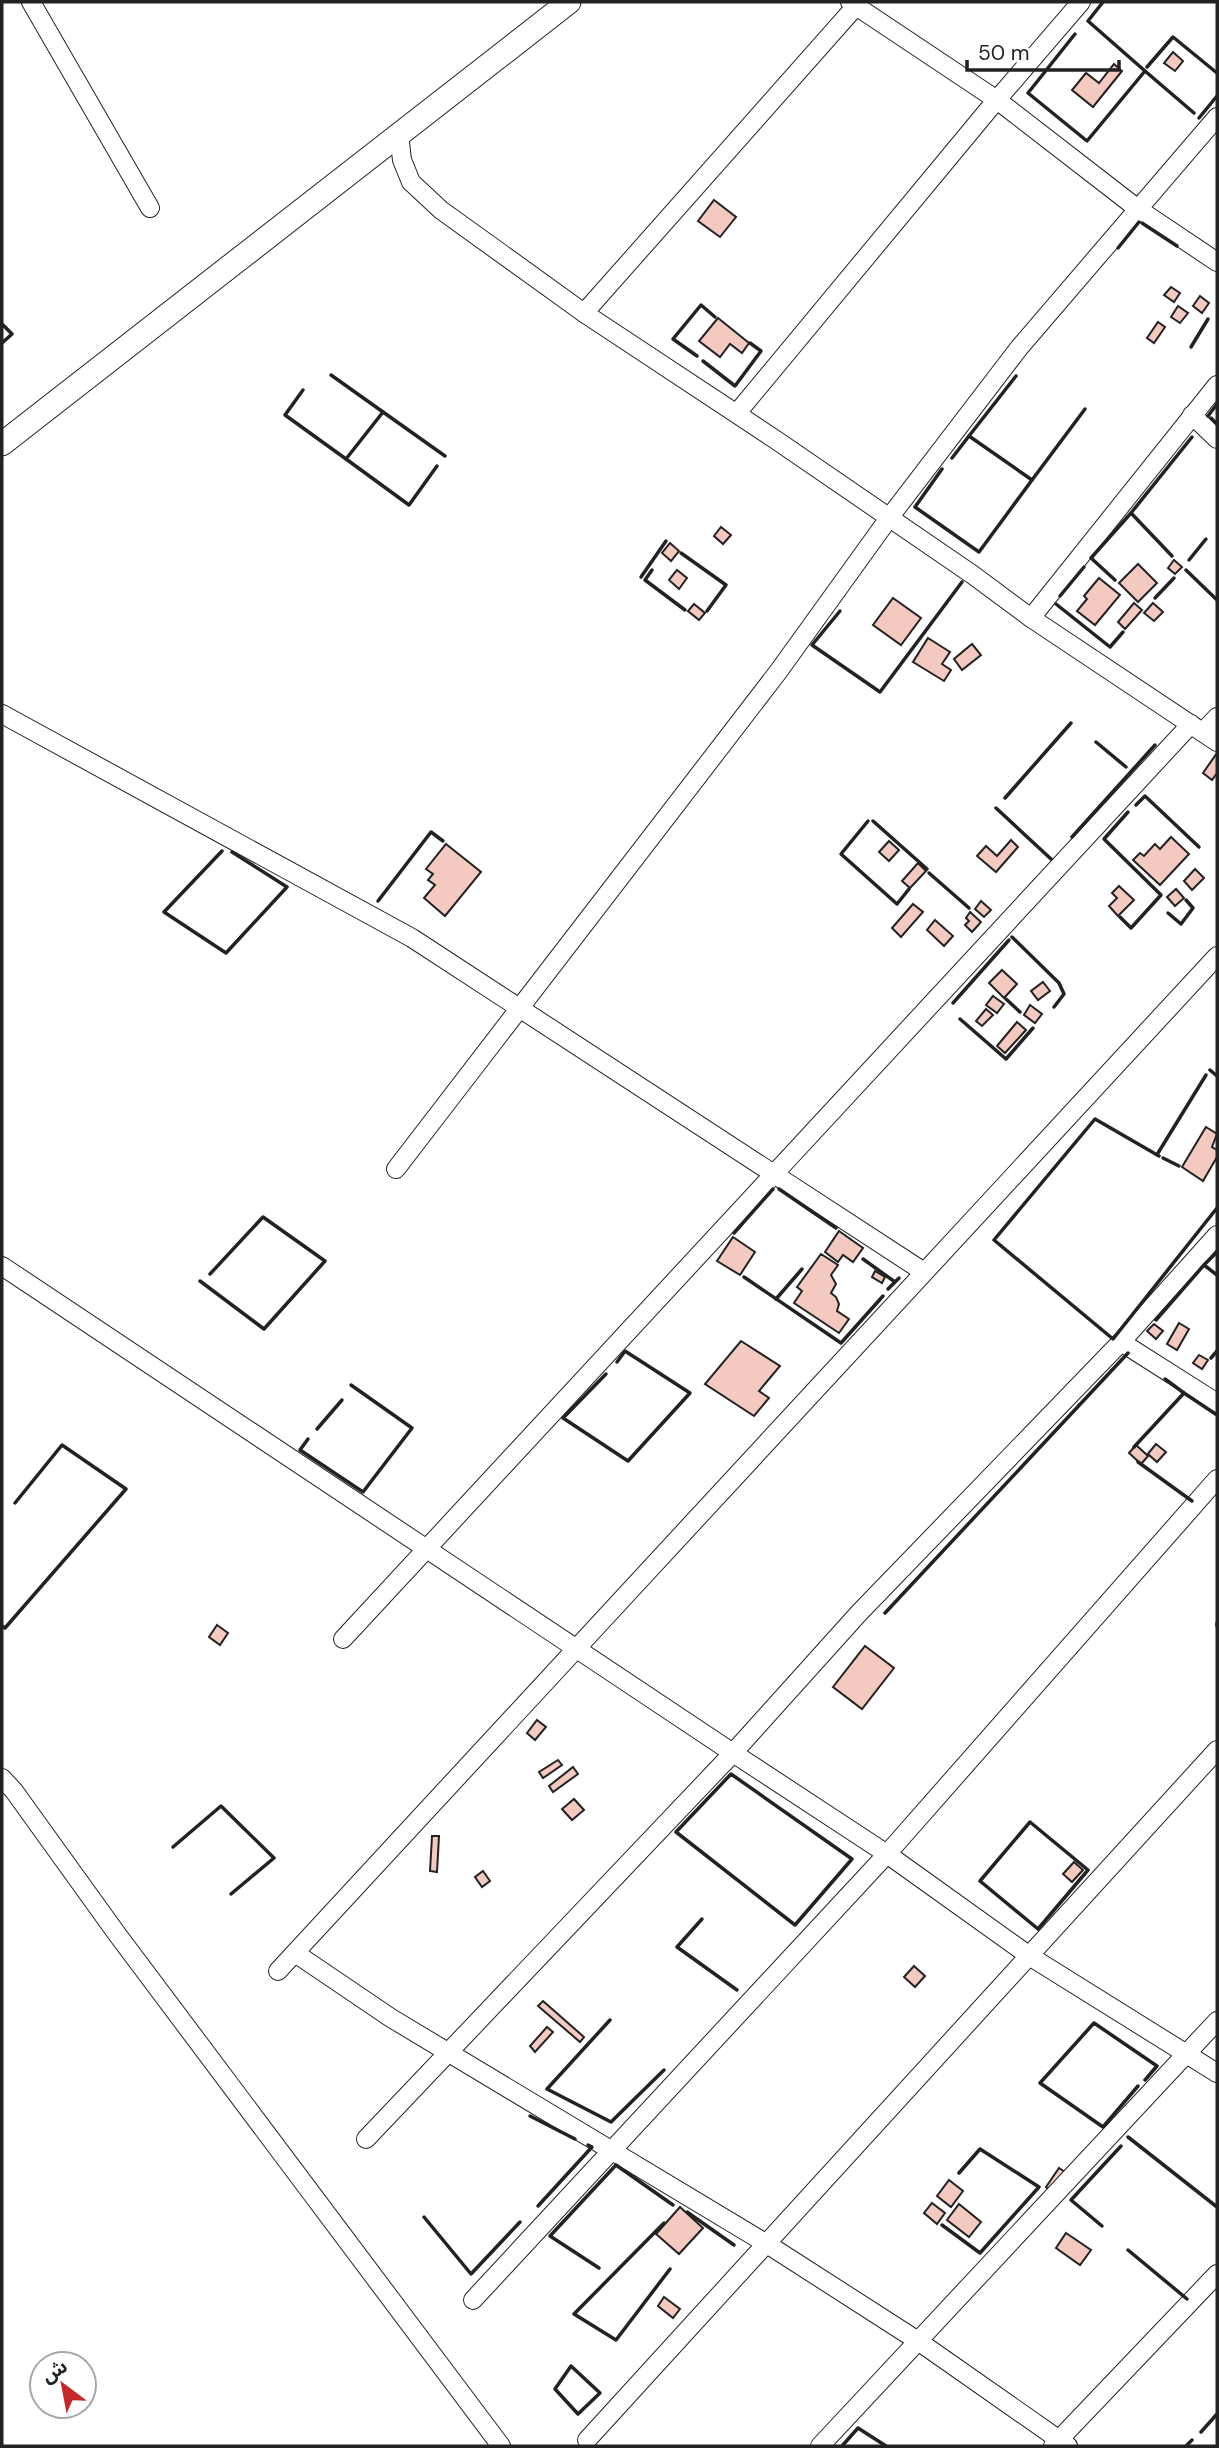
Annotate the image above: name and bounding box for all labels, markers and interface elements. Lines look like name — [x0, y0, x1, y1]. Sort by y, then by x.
scale bar — [967, 28, 1119, 72]
text: 50 m — [978, 39, 1029, 67]
north arrow — [28, 2350, 98, 2420]
text: ش — [37, 2354, 72, 2389]

